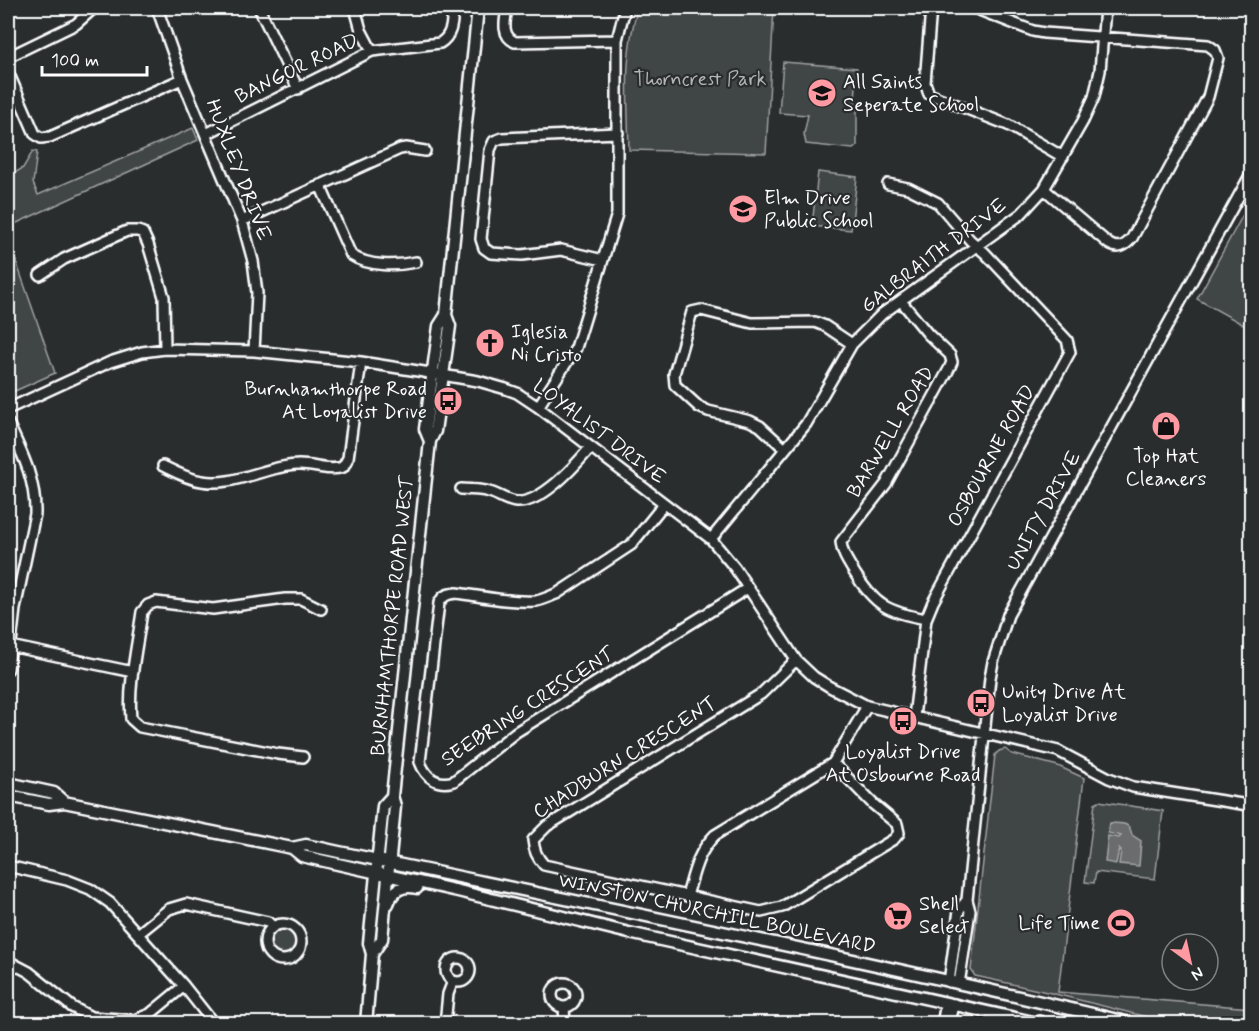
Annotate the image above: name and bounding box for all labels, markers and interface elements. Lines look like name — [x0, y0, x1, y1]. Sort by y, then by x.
street label: BANGOR ROAD — [231, 27, 363, 111]
scale bar — [42, 39, 147, 77]
text: 100 m — [51, 49, 99, 73]
park label: Thorncrest Park — [634, 66, 767, 93]
place label: All Saints Seperate School — [843, 69, 979, 119]
school or university icon: All Saints Seperate School — [806, 77, 838, 109]
street label: HUXLEY DRIVE — [199, 95, 277, 245]
place label: Elm Drive Public School — [764, 185, 873, 235]
street label: GALBRAITH DRIVE — [856, 192, 1012, 320]
school or university icon: Elm Drive Public School — [727, 193, 759, 225]
place label: Iglesia Ni Cristo — [511, 319, 582, 369]
church icon: Iglesia Ni Cristo — [474, 327, 506, 359]
street label: BARWELL ROAD — [841, 361, 941, 503]
street label: LOYALIST DRIVE — [527, 373, 671, 491]
place label: Burnhamthorpe Road At Loyalist Drive — [245, 376, 427, 426]
street label: OSBOURNE ROAD — [942, 380, 1042, 532]
bus stop icon: Burnhamthorpe Road At Loyalist Drive — [432, 385, 464, 417]
shop icon: Top Hat Cleaners — [1150, 410, 1182, 442]
place label: Top Hat Cleaners — [1125, 443, 1207, 493]
street label: UNITY DRIVE — [1000, 446, 1088, 576]
street label: BURNHAMTHORPE ROAD WEST — [365, 473, 421, 757]
street label: SEEBRING CRESCENT — [436, 640, 621, 773]
place label: Unity Drive At Loyalist Drive — [1002, 679, 1126, 729]
bus stop icon: Unity Drive At Loyalist Drive — [965, 687, 997, 719]
street label: CHADBURN CRESCENT — [528, 690, 722, 826]
bus stop icon: Loyalist Drive At Osbourne Road — [887, 705, 919, 737]
place label: Loyalist Drive At Osbourne Road — [826, 739, 980, 789]
street label: WINSTON CHURCHILL BOULEVARD — [556, 867, 878, 961]
place label: Shell Select — [919, 891, 969, 941]
supermarket icon: Shell Select — [882, 900, 914, 932]
sports icon: Life Time — [1105, 907, 1137, 939]
place label: Life Time — [1018, 910, 1100, 937]
north arrow — [1160, 932, 1220, 992]
text: N — [1187, 962, 1208, 985]

